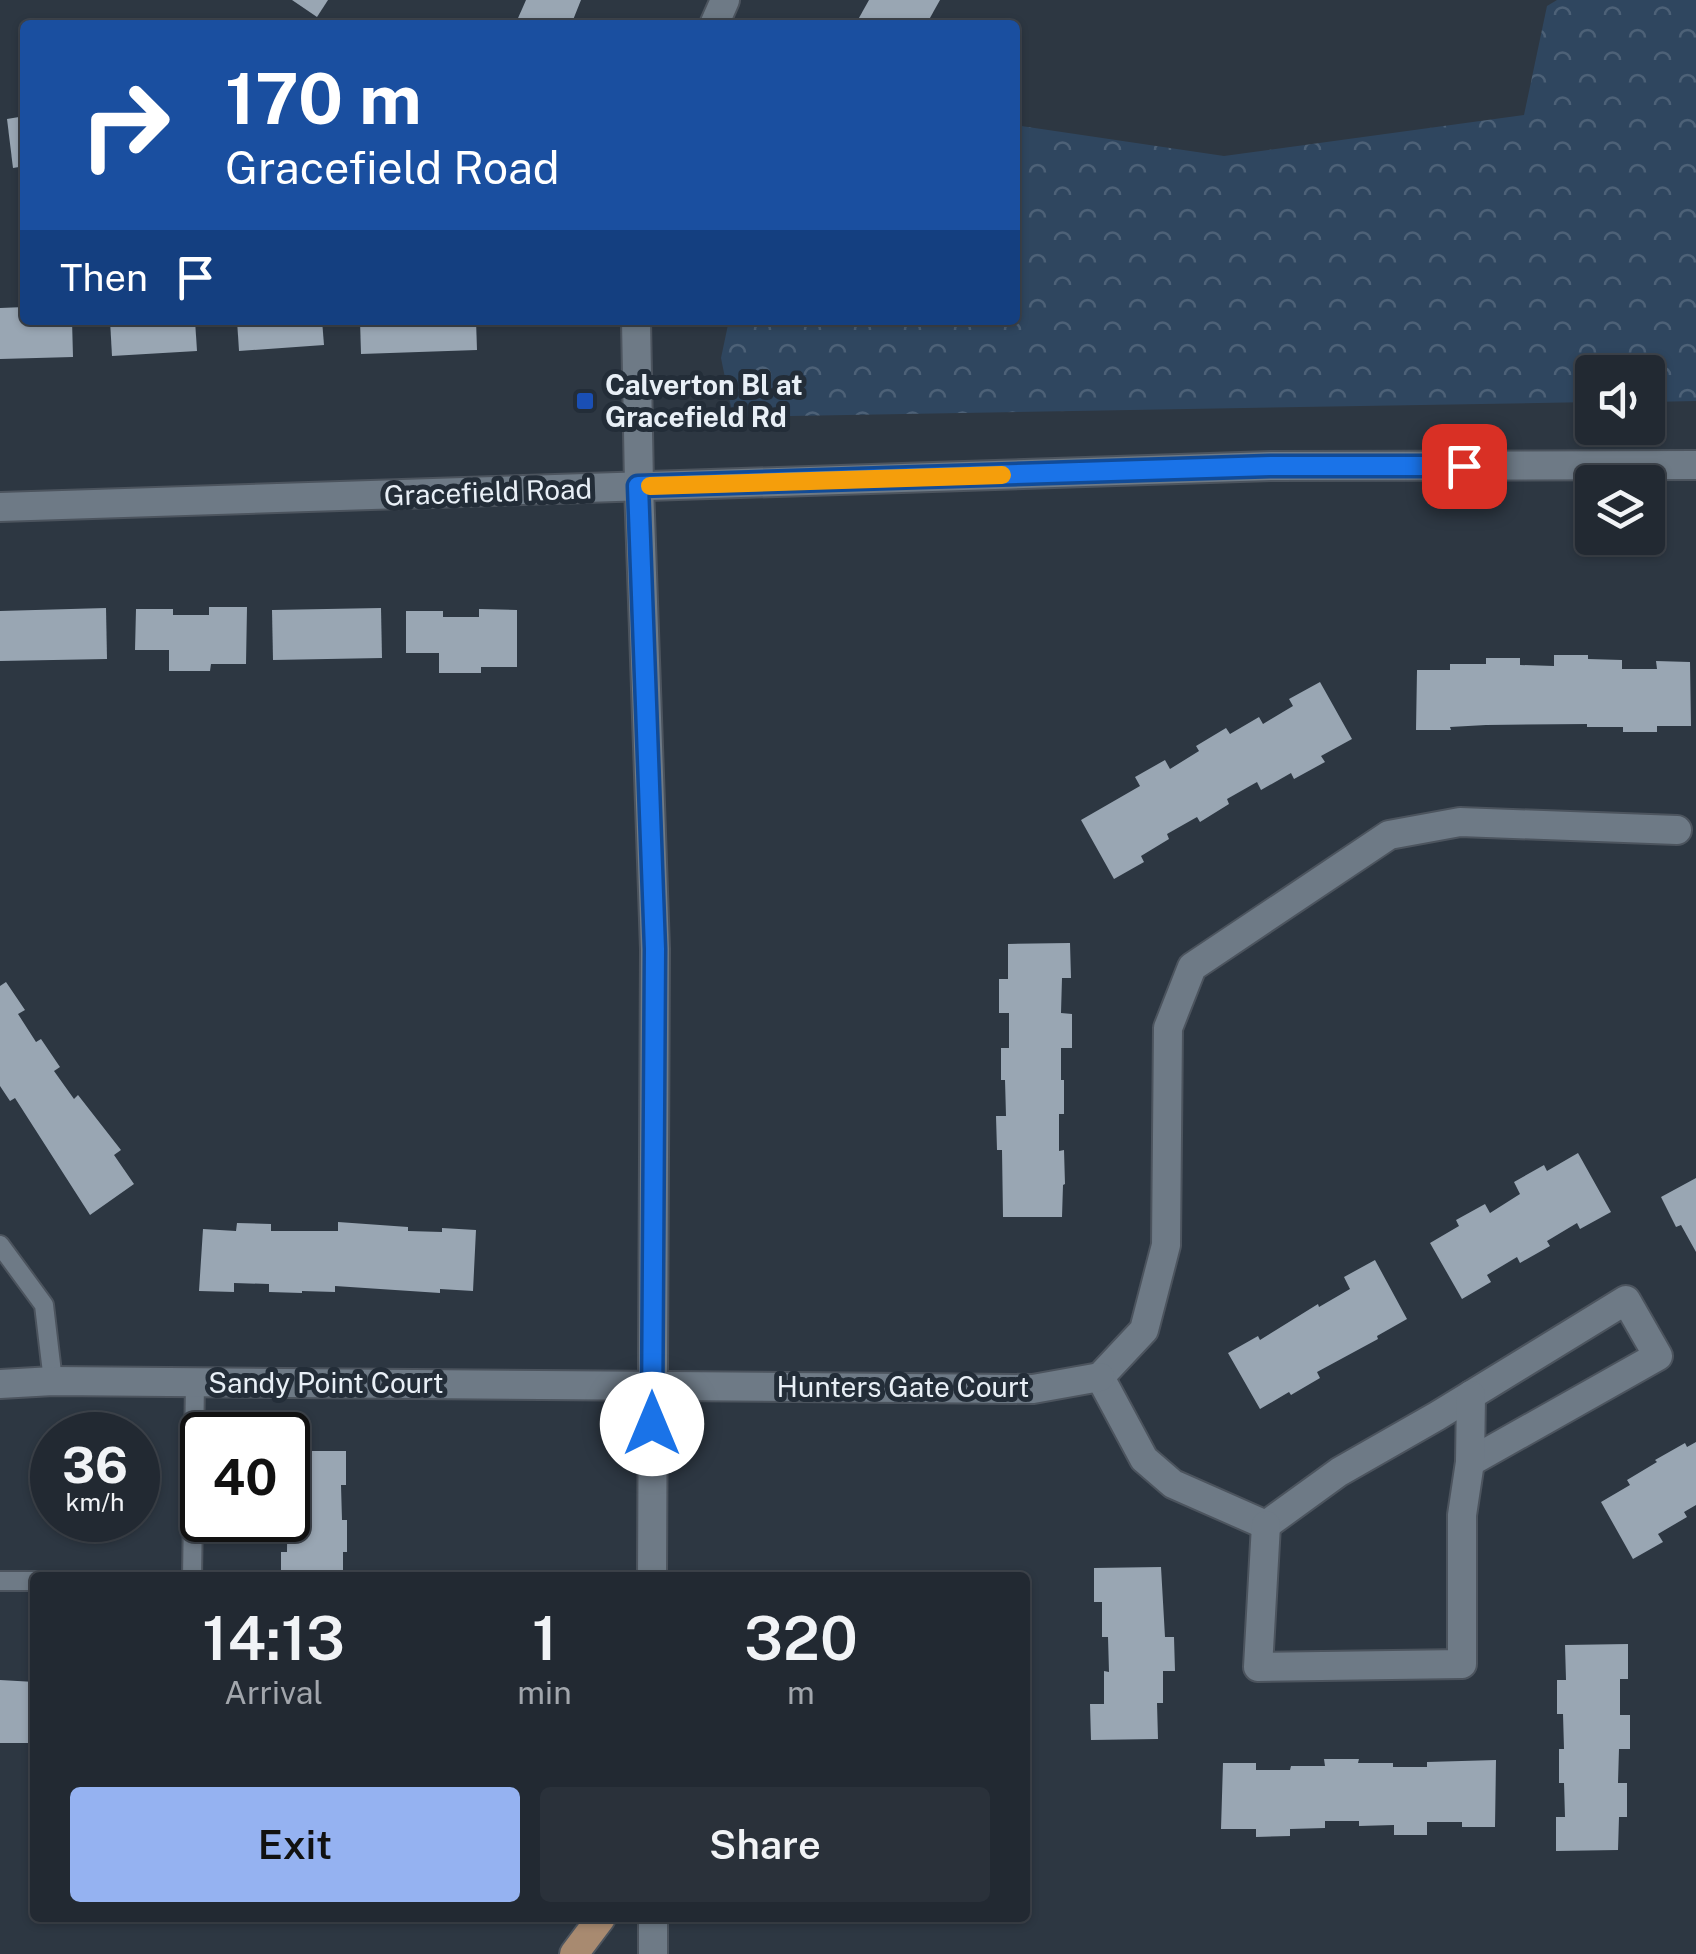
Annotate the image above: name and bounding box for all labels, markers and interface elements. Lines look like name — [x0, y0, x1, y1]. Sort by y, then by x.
text: 170 m — [225, 57, 422, 140]
icon: right — [60, 60, 190, 190]
text: Gracefield Road — [225, 141, 560, 194]
icon: arrive — [168, 250, 223, 305]
text: Then — [60, 255, 148, 300]
map controls — [1575, 355, 1665, 555]
button: sound — [1575, 355, 1665, 445]
place label: Calverton Bl at Gracefield Rd — [605, 368, 803, 433]
marker: Calverton Bl at Gracefield Rd — [574, 390, 596, 412]
pin — [1422, 424, 1507, 509]
icon: arrive — [1437, 439, 1492, 494]
button: layers — [1575, 465, 1665, 555]
street label: Gracefield Road — [383, 471, 593, 512]
street label: Sandy Point Court — [208, 1366, 444, 1399]
street label: Hunters Gate Court — [777, 1370, 1029, 1403]
position arrow — [600, 1372, 704, 1476]
speed limit sign: 40 — [180, 1412, 310, 1542]
text: 36 — [62, 1435, 128, 1494]
text: km/h — [66, 1487, 124, 1517]
text: 14:13 — [202, 1603, 345, 1674]
text: 1 — [532, 1603, 557, 1674]
text: 320 — [744, 1603, 858, 1674]
text: Arrival — [224, 1674, 323, 1711]
text: min — [517, 1674, 572, 1711]
text: m — [787, 1674, 815, 1711]
button: Exit — [70, 1787, 520, 1902]
button: Share — [540, 1787, 990, 1902]

